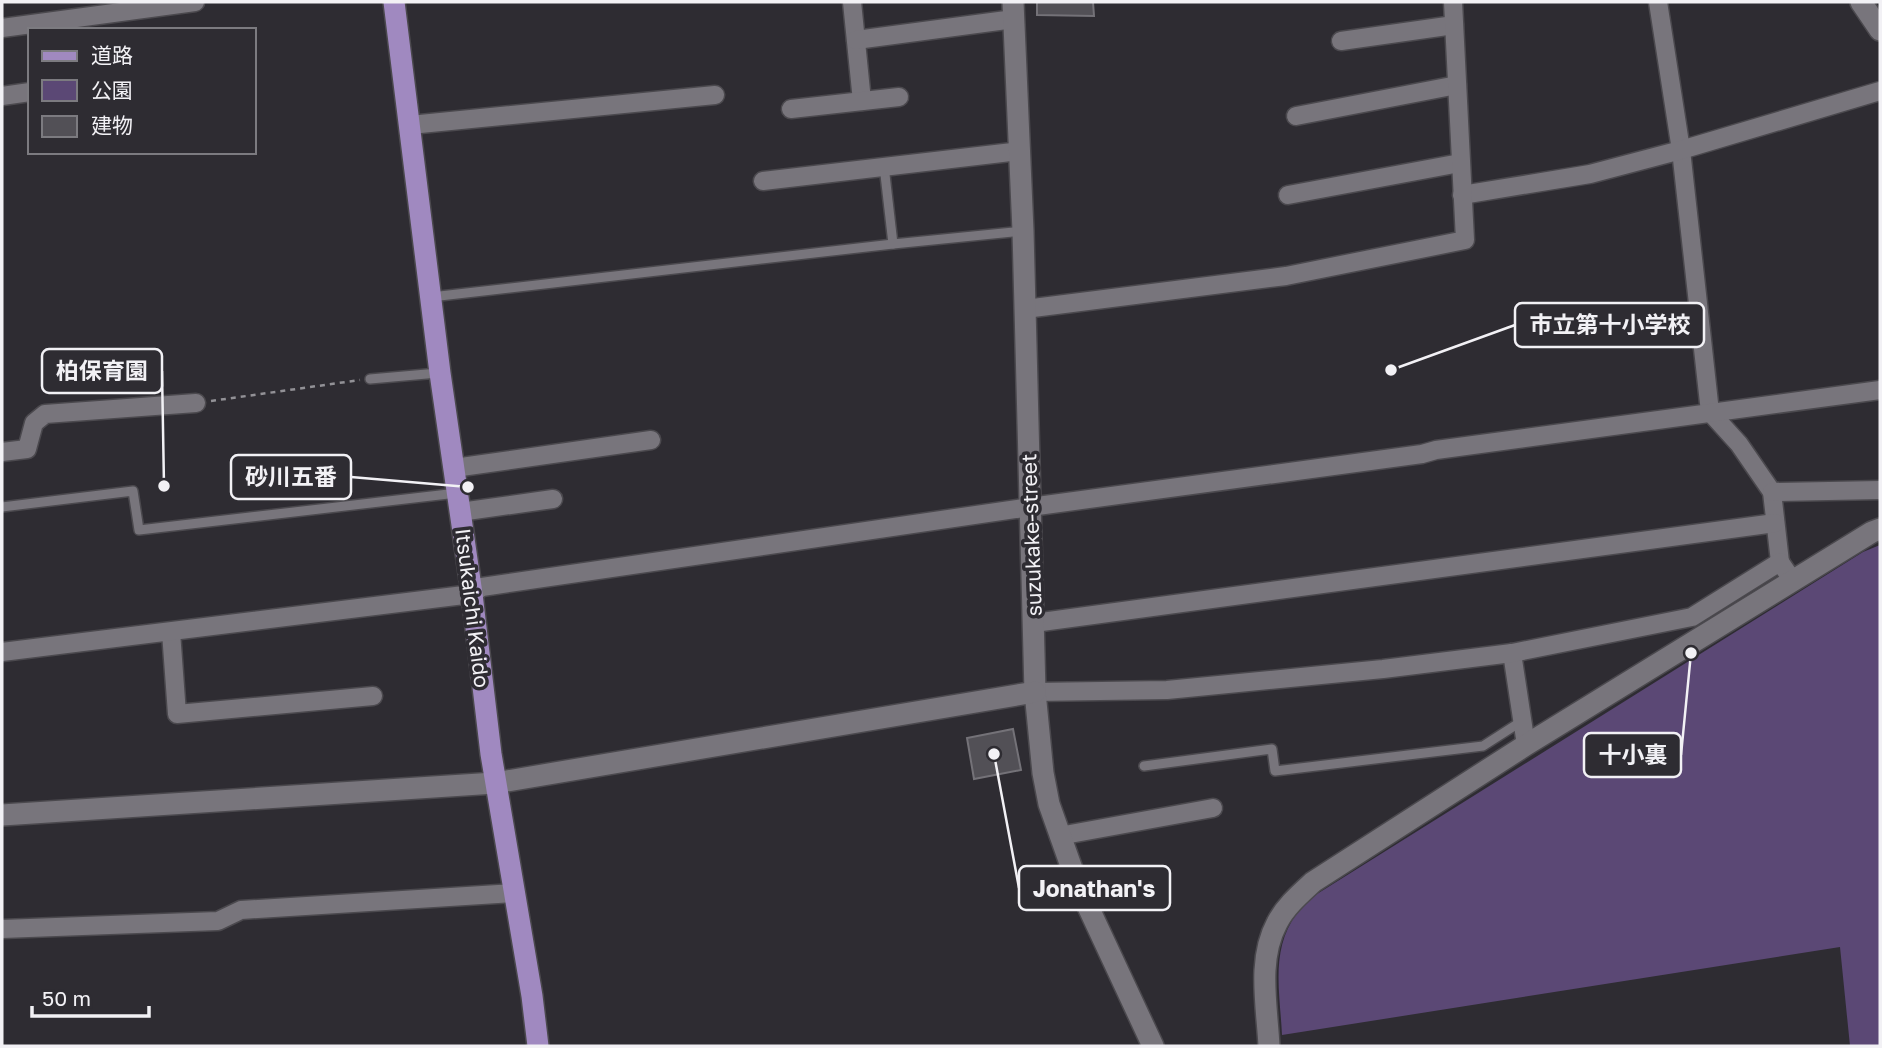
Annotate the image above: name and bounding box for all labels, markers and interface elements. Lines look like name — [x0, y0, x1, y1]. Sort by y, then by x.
legend — [28, 28, 256, 154]
text: 道路 — [91, 42, 133, 68]
text: 公園 — [91, 77, 133, 103]
text: 建物 — [91, 112, 133, 138]
callout: 市立第十小学校 — [1515, 303, 1704, 347]
text: 市立第十小学校 — [1530, 310, 1691, 338]
callout: 柏保育園 — [42, 349, 162, 393]
text: 柏保育園 — [56, 356, 148, 384]
street label: suzukake-street — [1015, 453, 1047, 617]
callout: 砂川五番 — [231, 455, 351, 499]
text: 砂川五番 — [245, 462, 337, 490]
street label: Itsukaichi Kaido — [450, 527, 496, 689]
callout: 十小裏 — [1584, 733, 1681, 777]
text: 十小裏 — [1599, 740, 1668, 768]
callout: Jonathan's — [1019, 866, 1170, 910]
text: Jonathan's — [1033, 874, 1155, 902]
scale bar — [32, 974, 149, 1018]
text: 50 m — [42, 985, 91, 1011]

